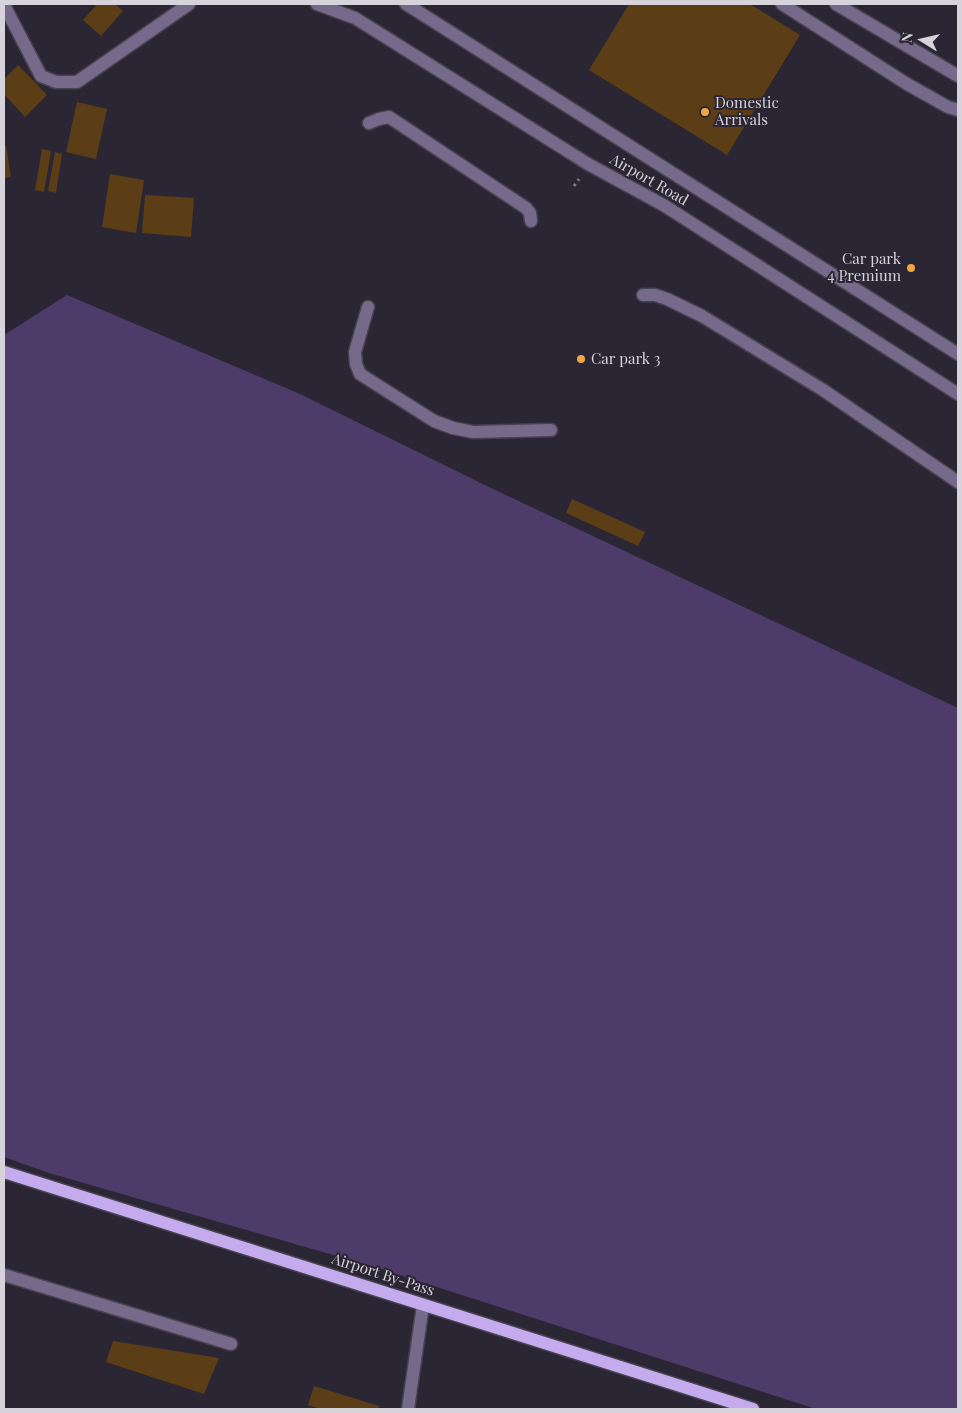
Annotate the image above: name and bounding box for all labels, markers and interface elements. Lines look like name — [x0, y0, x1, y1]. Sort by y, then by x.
north arrow — [897, 15, 947, 65]
text: N — [897, 31, 917, 44]
place label: Domestic Arrivals — [715, 94, 779, 129]
marker: Domestic Arrivals — [699, 106, 711, 118]
street label: Airport Road — [607, 150, 691, 210]
place label: Car park 4 Premium — [827, 250, 901, 285]
marker: Car park 4 Premium — [905, 262, 917, 274]
place label: Car park 3 — [591, 350, 661, 368]
marker: Car park 3 — [575, 353, 587, 365]
street label: Airport By-Pass — [330, 1250, 436, 1300]

